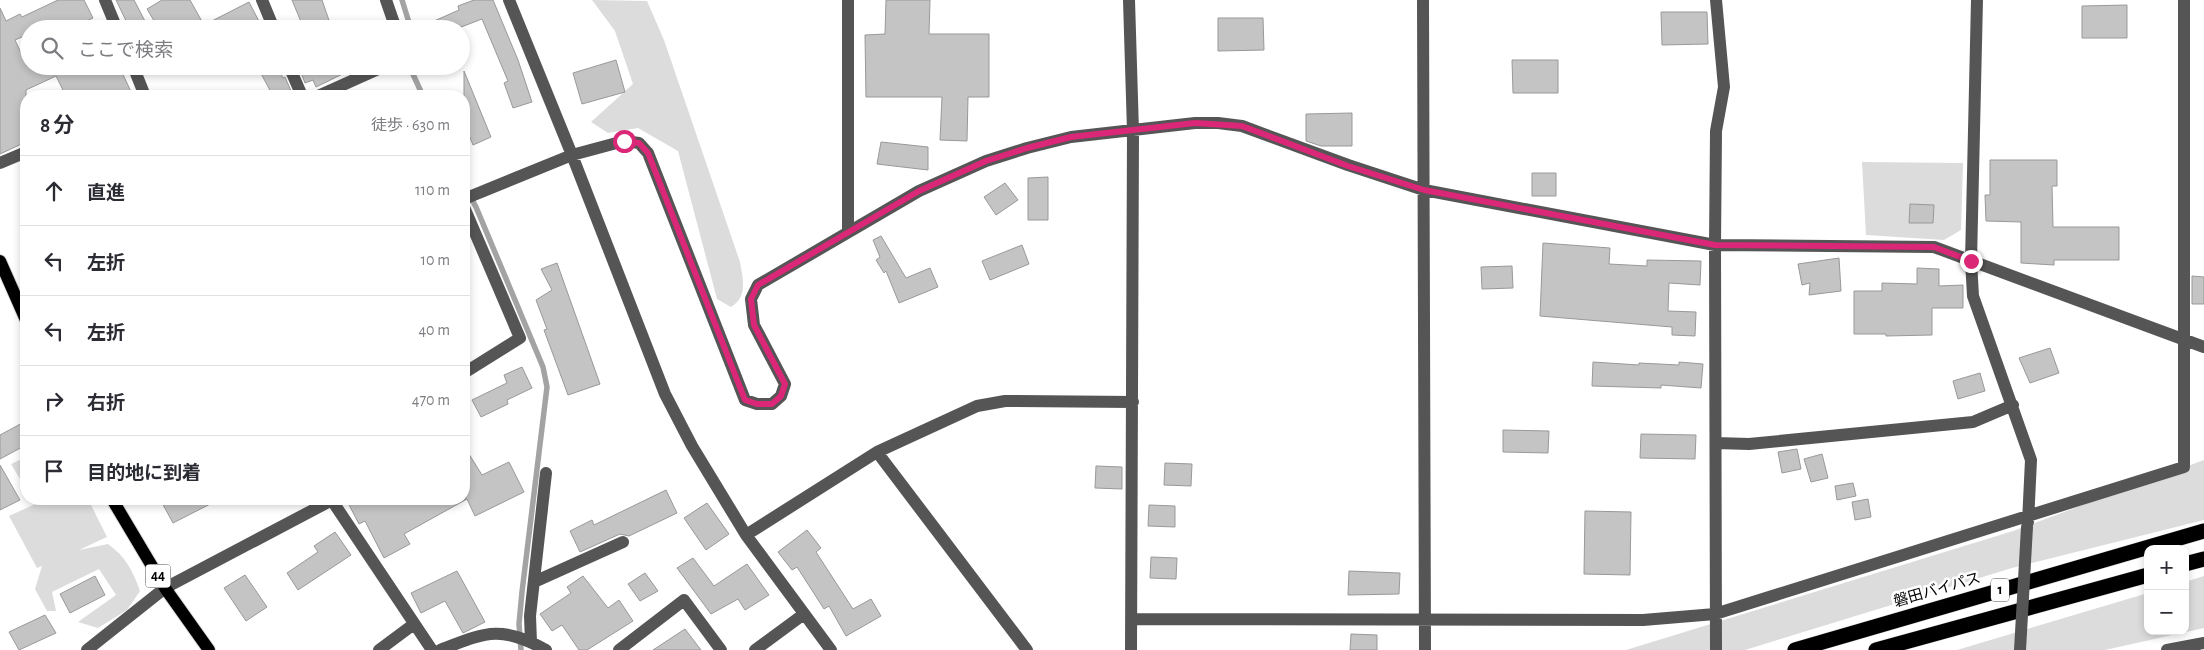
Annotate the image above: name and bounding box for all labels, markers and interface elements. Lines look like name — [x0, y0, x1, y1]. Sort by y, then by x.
search box — [20, 20, 470, 75]
icon: search — [38, 34, 66, 62]
text: ここで検索 — [78, 41, 173, 60]
text: 8 分 — [40, 115, 75, 136]
text: 徒歩 · 630 m — [371, 117, 450, 133]
route start — [613, 130, 636, 153]
icon: ahead — [40, 177, 68, 205]
text: 110 m — [415, 182, 450, 198]
text: 直進 — [87, 184, 125, 203]
icon: left — [40, 247, 68, 275]
route end — [1960, 250, 1983, 273]
text: 10 m — [421, 252, 450, 268]
text: 左折 — [87, 254, 125, 273]
icon: left — [40, 317, 68, 345]
text: 40 m — [418, 322, 450, 338]
text: 左折 — [87, 324, 125, 343]
icon: right — [40, 387, 68, 415]
text: 470 m — [412, 392, 450, 408]
text: 右折 — [87, 394, 125, 413]
icon: arrive — [40, 457, 68, 485]
text: 目的地に到着 — [87, 464, 201, 483]
map controls — [2144, 545, 2189, 635]
button: + — [2144, 545, 2189, 590]
road number: 44 — [146, 564, 170, 588]
street label: 磐田バイパス — [1892, 569, 1982, 610]
road number: 1 — [1991, 578, 2009, 602]
button: − — [2144, 590, 2189, 635]

